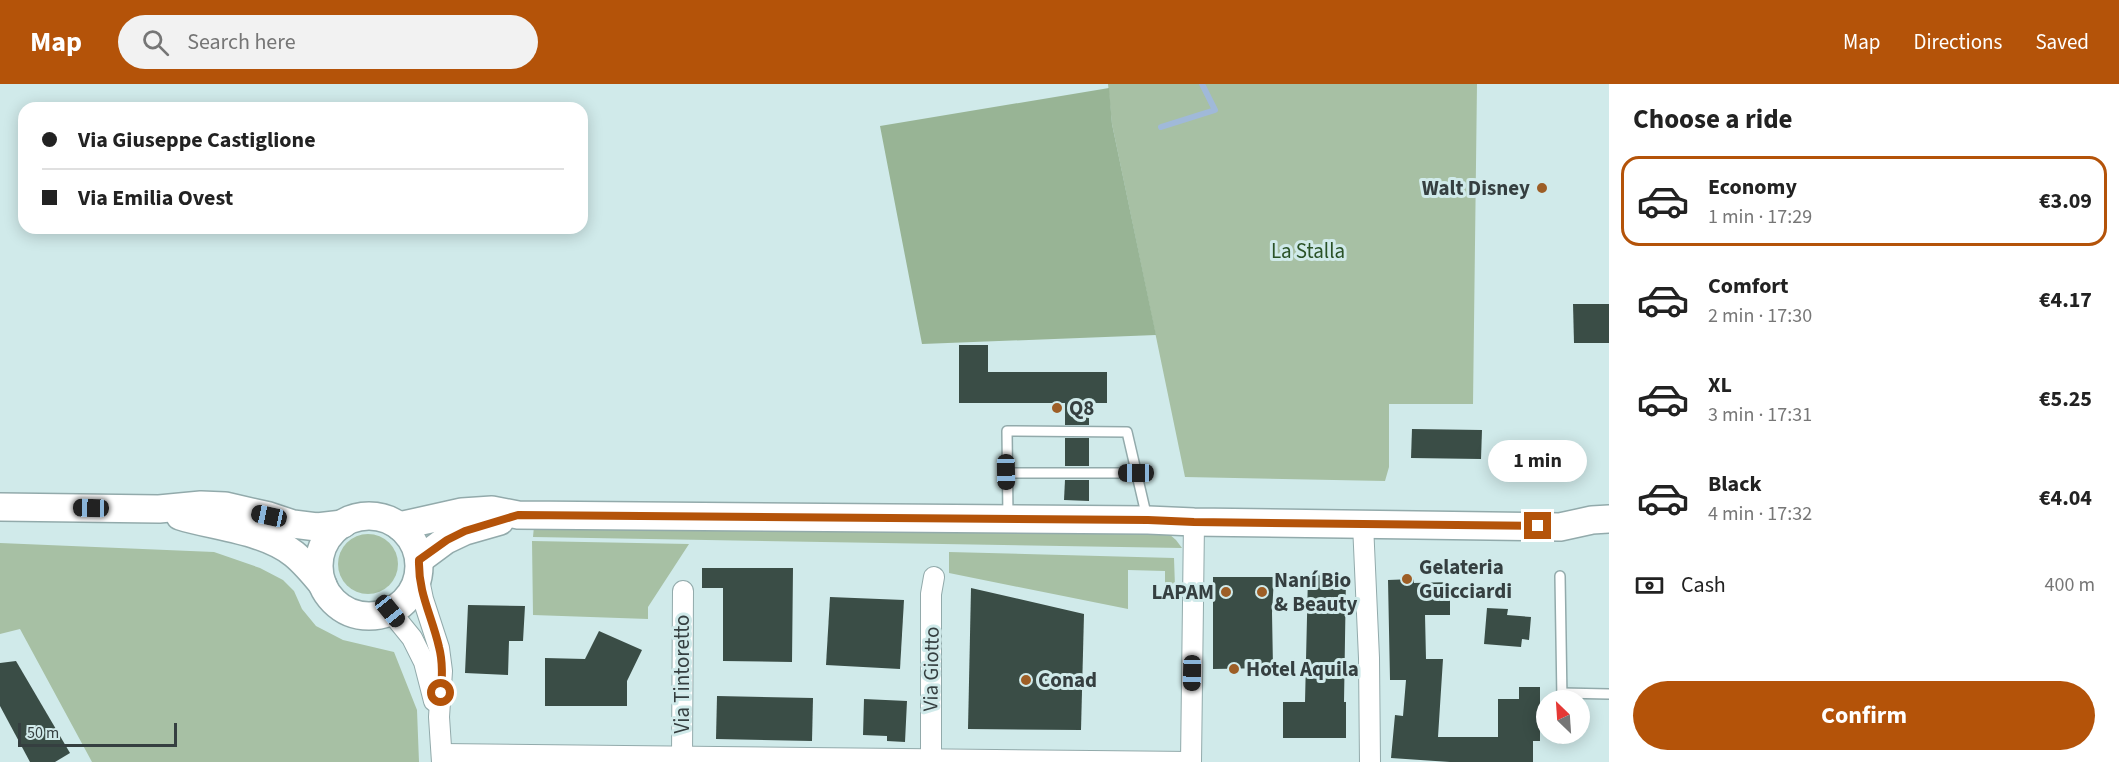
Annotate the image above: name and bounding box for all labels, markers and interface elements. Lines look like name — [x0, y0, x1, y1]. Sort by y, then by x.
search box — [118, 15, 538, 69]
text: Map — [30, 22, 82, 62]
icon: search — [139, 26, 172, 59]
text: Search here — [187, 26, 296, 58]
text: Map — [1843, 27, 1881, 57]
text: Directions — [1914, 27, 2002, 57]
text: Saved — [2035, 27, 2089, 57]
text: Choose a ride — [1633, 100, 1793, 139]
text: Via Giuseppe Castiglione — [78, 124, 316, 156]
text: Economy — [1708, 171, 1797, 203]
place label: Walt Disney — [1422, 173, 1530, 203]
icon: car — [1636, 174, 1690, 228]
marker: Walt Disney — [1535, 181, 1549, 195]
text: Via Emilia Ovest — [78, 182, 233, 214]
text: €3.09 — [2039, 185, 2092, 217]
text: 1 min · 17:29 — [1708, 203, 1812, 231]
park label: La Stalla — [1271, 236, 1345, 266]
text: Comfort — [1708, 270, 1789, 302]
icon: car — [1636, 273, 1690, 327]
text: €4.17 — [2039, 284, 2092, 316]
text: 2 min · 17:30 — [1708, 302, 1812, 330]
text: XL — [1708, 369, 1732, 401]
icon: car — [1636, 372, 1690, 426]
text: €5.25 — [2039, 383, 2092, 415]
place label: Q8 — [1069, 393, 1094, 423]
marker: Q8 — [1050, 401, 1064, 415]
text: 3 min · 17:31 — [1708, 401, 1812, 429]
callout: 1 min — [1488, 439, 1588, 481]
text: 1 min — [1513, 447, 1562, 475]
car — [997, 454, 1015, 490]
car — [1118, 464, 1154, 482]
text: Black — [1708, 468, 1762, 500]
icon: car — [1636, 471, 1690, 525]
text: €4.04 — [2039, 482, 2092, 514]
car — [73, 499, 109, 517]
text: 4 min · 17:32 — [1708, 500, 1812, 528]
car — [250, 503, 288, 529]
route end — [1524, 512, 1551, 539]
place label: Gelateria Guicciardi — [1419, 552, 1512, 606]
place label: Naní Bio & Beauty — [1274, 565, 1358, 619]
icon: cash — [1633, 569, 1666, 602]
text: Cash — [1681, 569, 1726, 601]
text: 400 m — [2045, 571, 2095, 599]
marker: Gelateria Guicciardi — [1400, 572, 1414, 586]
place label: LAPAM — [1152, 577, 1214, 607]
marker: LAPAM — [1219, 585, 1233, 599]
marker: Naní Bio & Beauty — [1255, 585, 1269, 599]
car — [372, 591, 408, 631]
street label: Via Tintoretto — [667, 614, 697, 734]
street label: Via Giotto — [915, 626, 947, 712]
place label: Hotel Aquila — [1246, 654, 1359, 684]
car — [1183, 655, 1201, 691]
marker: Hotel Aquila — [1227, 662, 1241, 676]
place label: Conad — [1038, 665, 1097, 695]
marker: Conad — [1019, 673, 1033, 687]
route start — [427, 679, 454, 706]
button: Confirm — [1633, 681, 2095, 750]
north arrow — [1536, 690, 1590, 744]
map controls — [1536, 690, 1590, 744]
scale bar — [18, 720, 177, 748]
text: 50 m — [27, 722, 59, 744]

